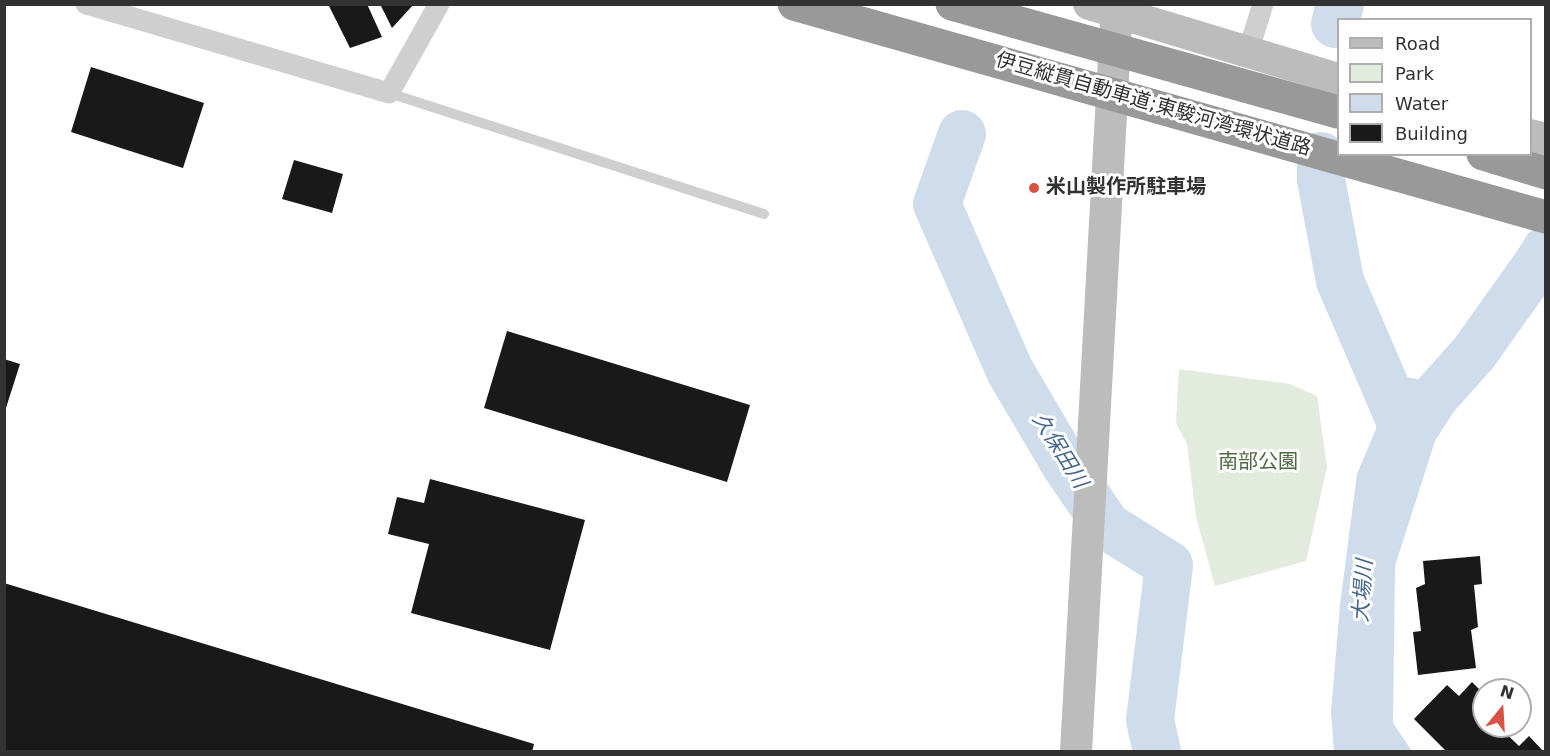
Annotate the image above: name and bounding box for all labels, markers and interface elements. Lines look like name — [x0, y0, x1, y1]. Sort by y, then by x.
legend — [1337, 18, 1532, 156]
text: Road — [1395, 33, 1440, 54]
street label: 伊豆縦貫自動車道;東駿河湾環状道路 — [993, 48, 1313, 162]
text: Park — [1395, 63, 1434, 84]
text: Water — [1395, 93, 1448, 114]
text: Building — [1395, 123, 1468, 144]
place label: 米山製作所駐車場 — [1046, 176, 1206, 200]
marker: 米山製作所駐車場 — [1027, 181, 1041, 195]
water label: 久保田川 — [1026, 409, 1092, 493]
park label: 南部公園 — [1218, 451, 1298, 475]
water label: 大場川 — [1349, 559, 1379, 623]
north arrow — [1472, 678, 1532, 738]
text: N — [1498, 681, 1516, 703]

